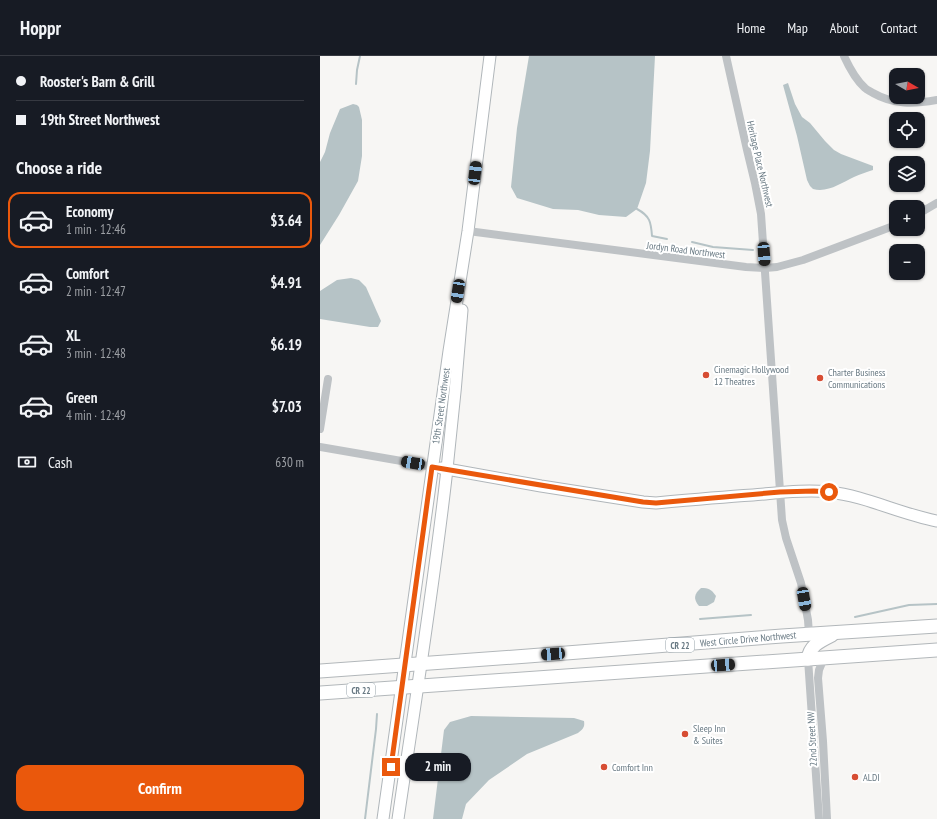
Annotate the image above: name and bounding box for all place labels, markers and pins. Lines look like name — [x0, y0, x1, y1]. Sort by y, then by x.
place label: Cinemagic Hollywood 12 Theatres — [714, 363, 789, 388]
place label: Charter Business Communications — [828, 366, 886, 391]
marker: Cinemagic Hollywood 12 Theatres — [701, 370, 711, 380]
marker: Charter Business Communications — [815, 373, 825, 383]
place label: Sleep Inn & Suites — [693, 722, 725, 747]
marker: Sleep Inn & Suites — [680, 729, 690, 739]
place label: Comfort Inn — [612, 761, 653, 774]
marker: Comfort Inn — [599, 762, 609, 772]
place label: ALDI — [863, 771, 879, 784]
marker: ALDI — [850, 772, 860, 782]

